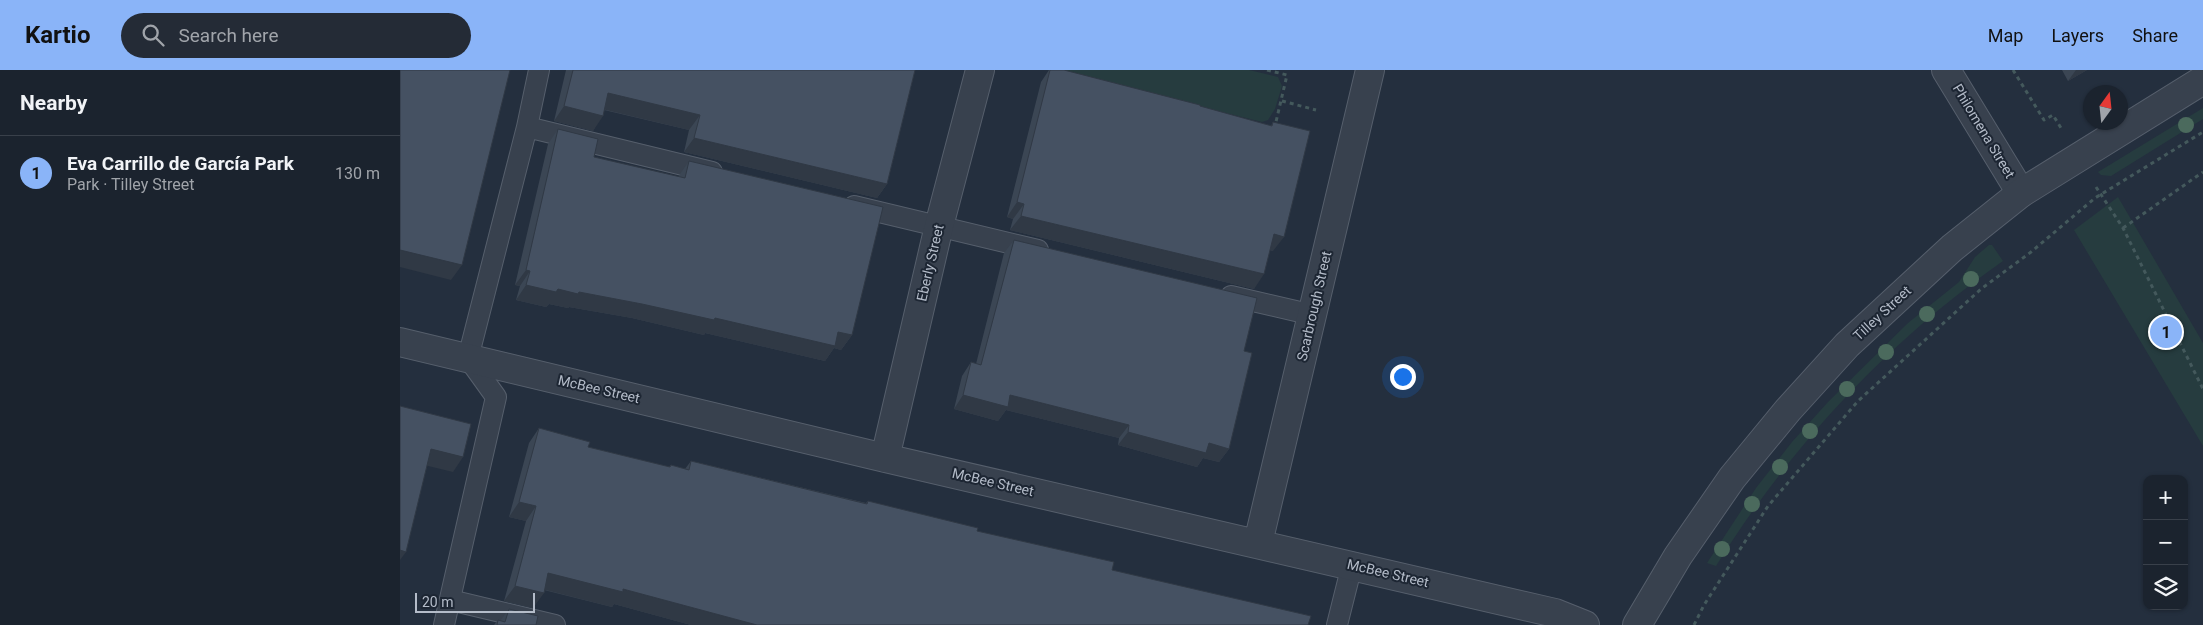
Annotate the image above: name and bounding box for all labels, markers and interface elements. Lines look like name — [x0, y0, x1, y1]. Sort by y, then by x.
search box — [121, 13, 471, 58]
text: Kartio — [25, 21, 91, 49]
icon: search — [139, 21, 167, 49]
text: Search here — [179, 24, 278, 47]
text: Map — [1988, 25, 2023, 46]
text: Layers — [2051, 25, 2104, 46]
text: Share — [2132, 25, 2178, 46]
street label: Philomena Street — [1950, 81, 2019, 181]
north arrow — [2083, 85, 2128, 130]
text: Nearby — [20, 91, 87, 115]
text: Eva Carrillo de García Park — [67, 152, 294, 175]
text: 1 — [31, 164, 41, 183]
text: 130 m — [335, 164, 380, 183]
text: Park · Tilley Street — [67, 175, 194, 194]
street label: Eberly Street — [913, 223, 947, 303]
street label: Scarbrough Street — [1294, 249, 1335, 362]
street label: Tilley Street — [1850, 282, 1914, 344]
pin: 1 — [2150, 313, 2182, 351]
your location — [1390, 364, 1416, 390]
street label: McBee Street — [557, 372, 642, 406]
street label: McBee Street — [951, 465, 1036, 499]
map controls — [2143, 475, 2188, 610]
button: + — [2143, 475, 2188, 520]
button: − — [2143, 520, 2188, 565]
street label: McBee Street — [1346, 556, 1431, 590]
button: layers — [2143, 565, 2188, 610]
scale bar — [415, 590, 535, 613]
text: 20 m — [422, 594, 454, 610]

